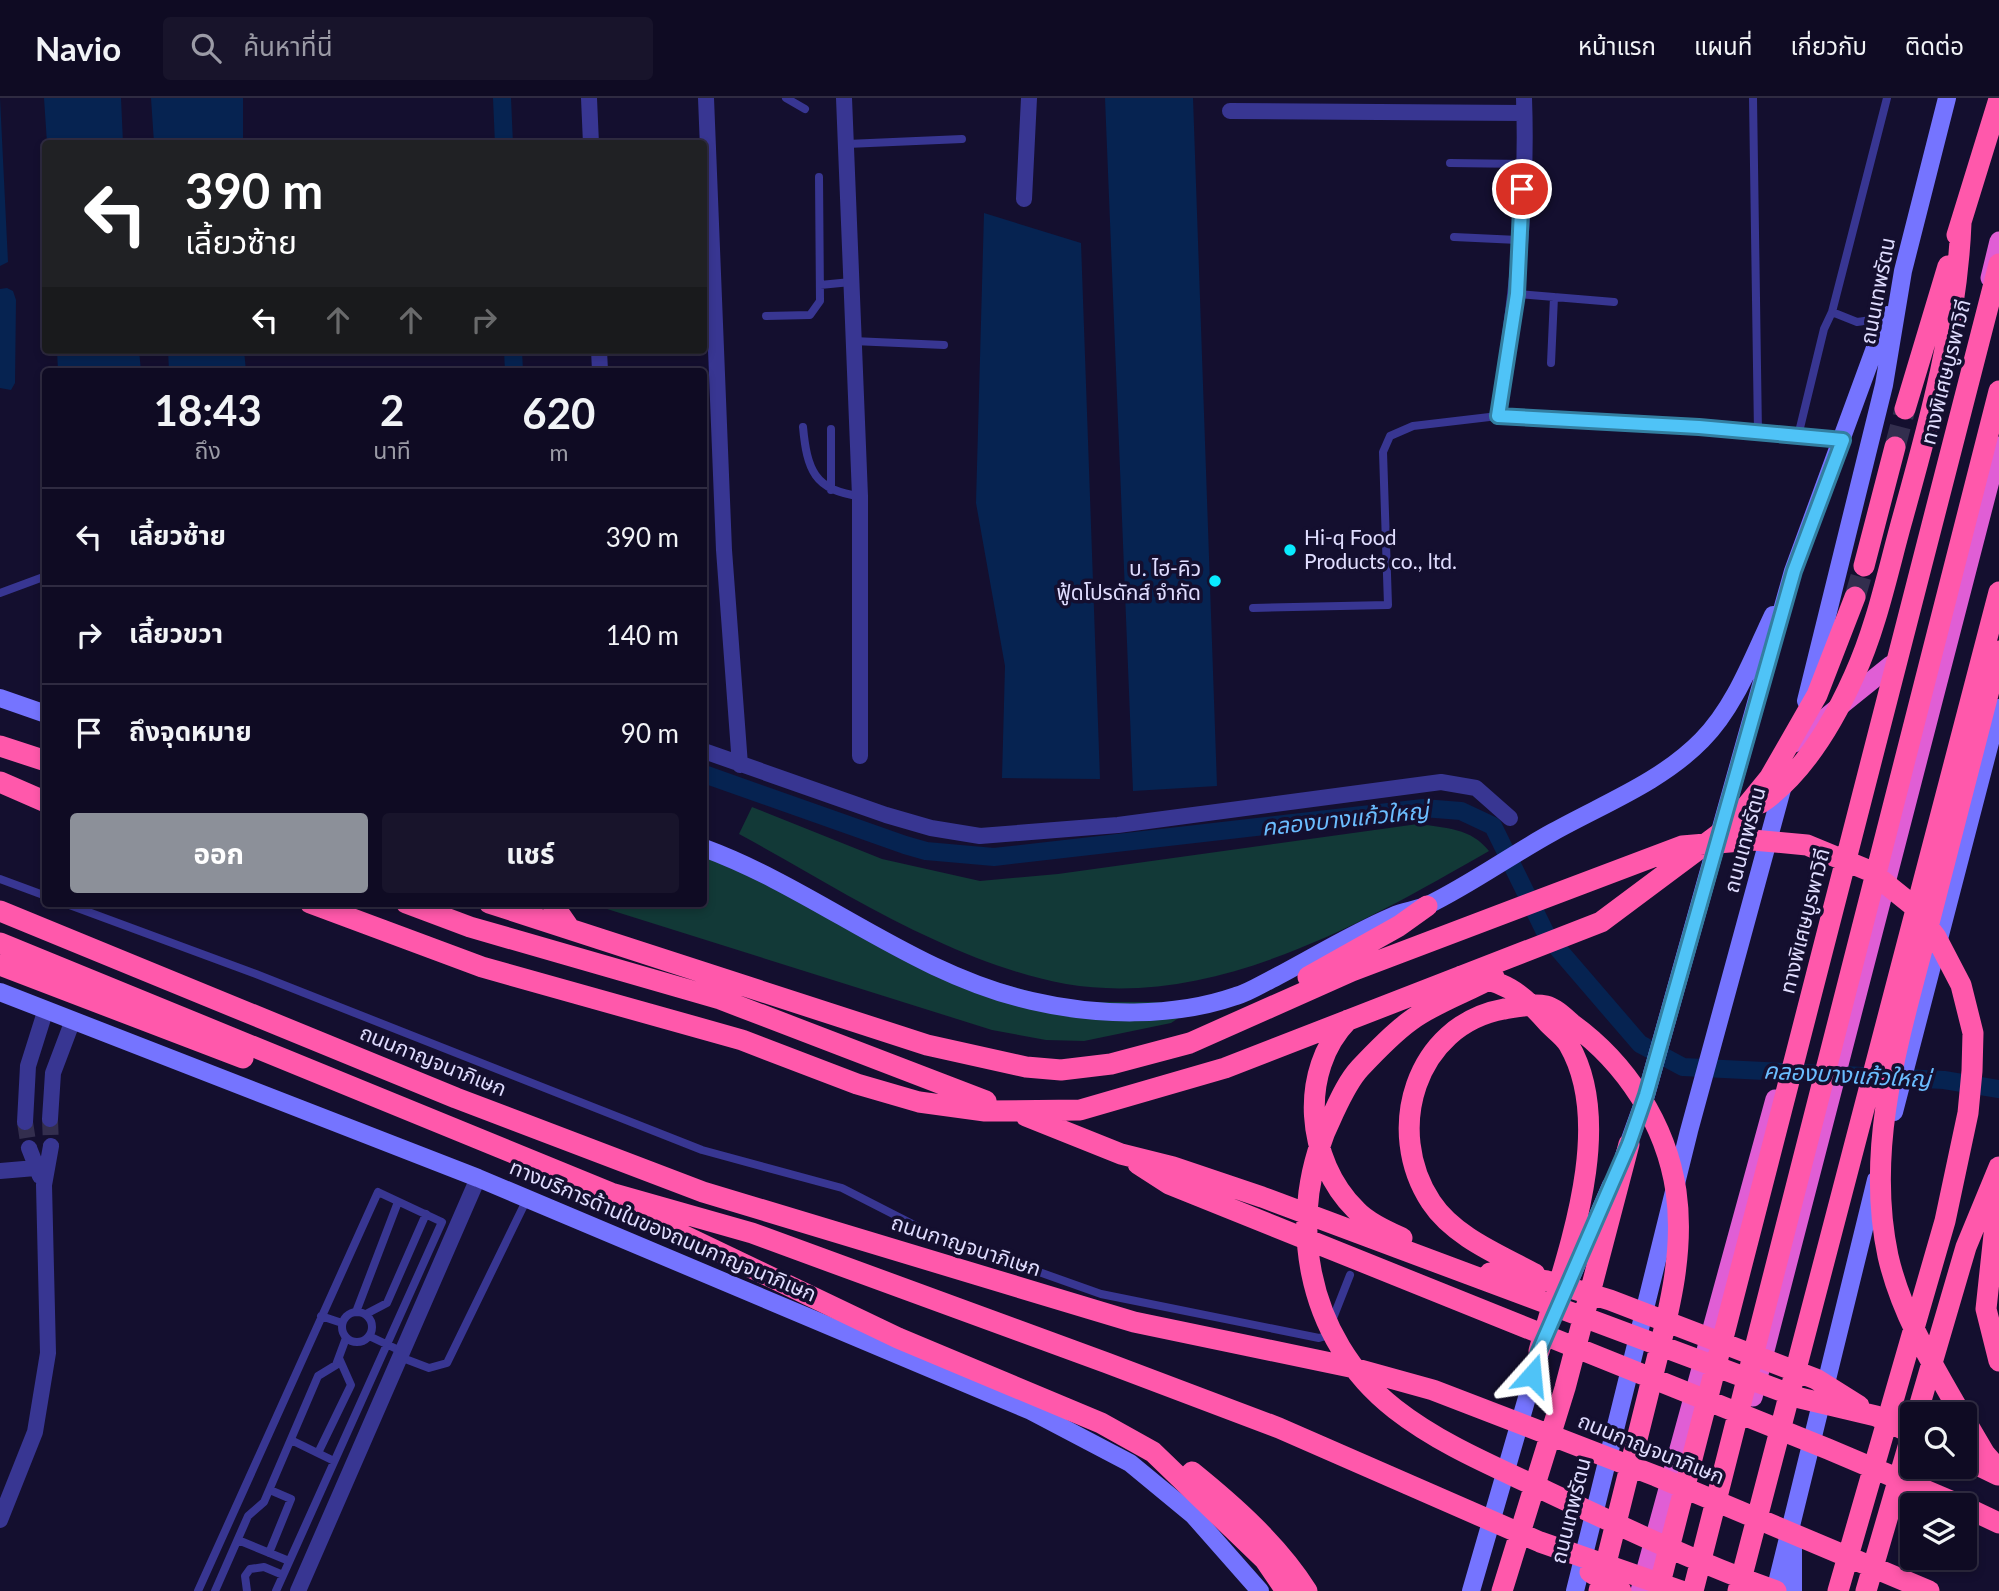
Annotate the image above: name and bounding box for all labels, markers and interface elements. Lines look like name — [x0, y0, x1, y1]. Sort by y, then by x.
search box — [163, 17, 653, 80]
text: Navio — [35, 28, 121, 68]
icon: search — [187, 29, 225, 67]
text: ค้นหาที่นี่ — [243, 30, 333, 62]
text: หน้าแรก — [1578, 31, 1656, 60]
text: แผนที่ — [1694, 31, 1752, 60]
text: เกี่ยวกับ — [1790, 31, 1867, 60]
text: ติดต่อ — [1905, 31, 1964, 60]
pin — [1492, 159, 1552, 219]
text: 390 m — [185, 161, 323, 219]
icon: left — [70, 168, 161, 259]
icon: arrive — [1503, 170, 1541, 208]
text: เลี้ยวซ้าย — [185, 222, 297, 261]
street label: ถนนเทพรัตน — [1854, 235, 1899, 346]
street label: ทางพิเศษบูรพาวิถี — [1914, 296, 1977, 447]
icon: left — [246, 301, 284, 339]
icon: ahead — [319, 301, 357, 339]
icon: ahead — [392, 301, 430, 339]
icon: right — [465, 301, 503, 339]
text: 18:43 — [154, 385, 262, 435]
text: 2 — [380, 385, 404, 435]
text: 620 — [522, 388, 595, 438]
text: ถึง — [195, 436, 221, 464]
text: นาที — [373, 436, 411, 464]
text: m — [549, 438, 568, 466]
icon: left — [70, 518, 108, 556]
text: เลี้ยวซ้าย — [129, 519, 226, 551]
text: 390 m — [606, 521, 679, 553]
place label: Hi-q Food Products co., ltd. — [1304, 524, 1457, 573]
marker: Hi-q Food Products co., ltd. — [1282, 542, 1298, 558]
place label: บ. ไฮ-คิว ฟู้ดโปรดักส์ จำกัด — [1056, 555, 1201, 606]
marker: บ. ไฮ-คิว ฟู้ดโปรดักส์ จำกัด — [1207, 573, 1223, 589]
icon: right — [70, 616, 108, 654]
text: เลี้ยวขวา — [129, 617, 223, 649]
text: 140 m — [606, 619, 679, 651]
icon: arrive — [70, 714, 108, 752]
text: ถึงจุดหมาย — [129, 715, 252, 747]
text: 90 m — [621, 717, 679, 749]
street label: ถนนเทพรัตน — [1717, 784, 1770, 895]
water label: คลองบางแก้วใหญ่ — [1260, 795, 1433, 841]
button: ออก — [70, 813, 368, 893]
button: แชร์ — [382, 813, 679, 893]
street label: ทางพิเศษบูรพาวิถี — [1773, 845, 1836, 996]
street label: ถนนกาญจนาภิเษก — [357, 1019, 510, 1100]
water label: คลองบางแก้วใหญ่ — [1763, 1056, 1934, 1093]
street label: ทางบริการด้านในของถนนกาญจนาภิเษก — [506, 1154, 821, 1306]
street label: ถนนกาญจนาภิเษก — [888, 1209, 1044, 1281]
position arrow — [1495, 1338, 1569, 1412]
map controls — [1900, 1402, 1977, 1570]
button: search — [1900, 1402, 1977, 1479]
street label: ถนนกาญจนาภิเษก — [1575, 1407, 1728, 1488]
street label: ถนนเทพรัตน — [1544, 1455, 1595, 1566]
button: layers — [1900, 1493, 1977, 1570]

